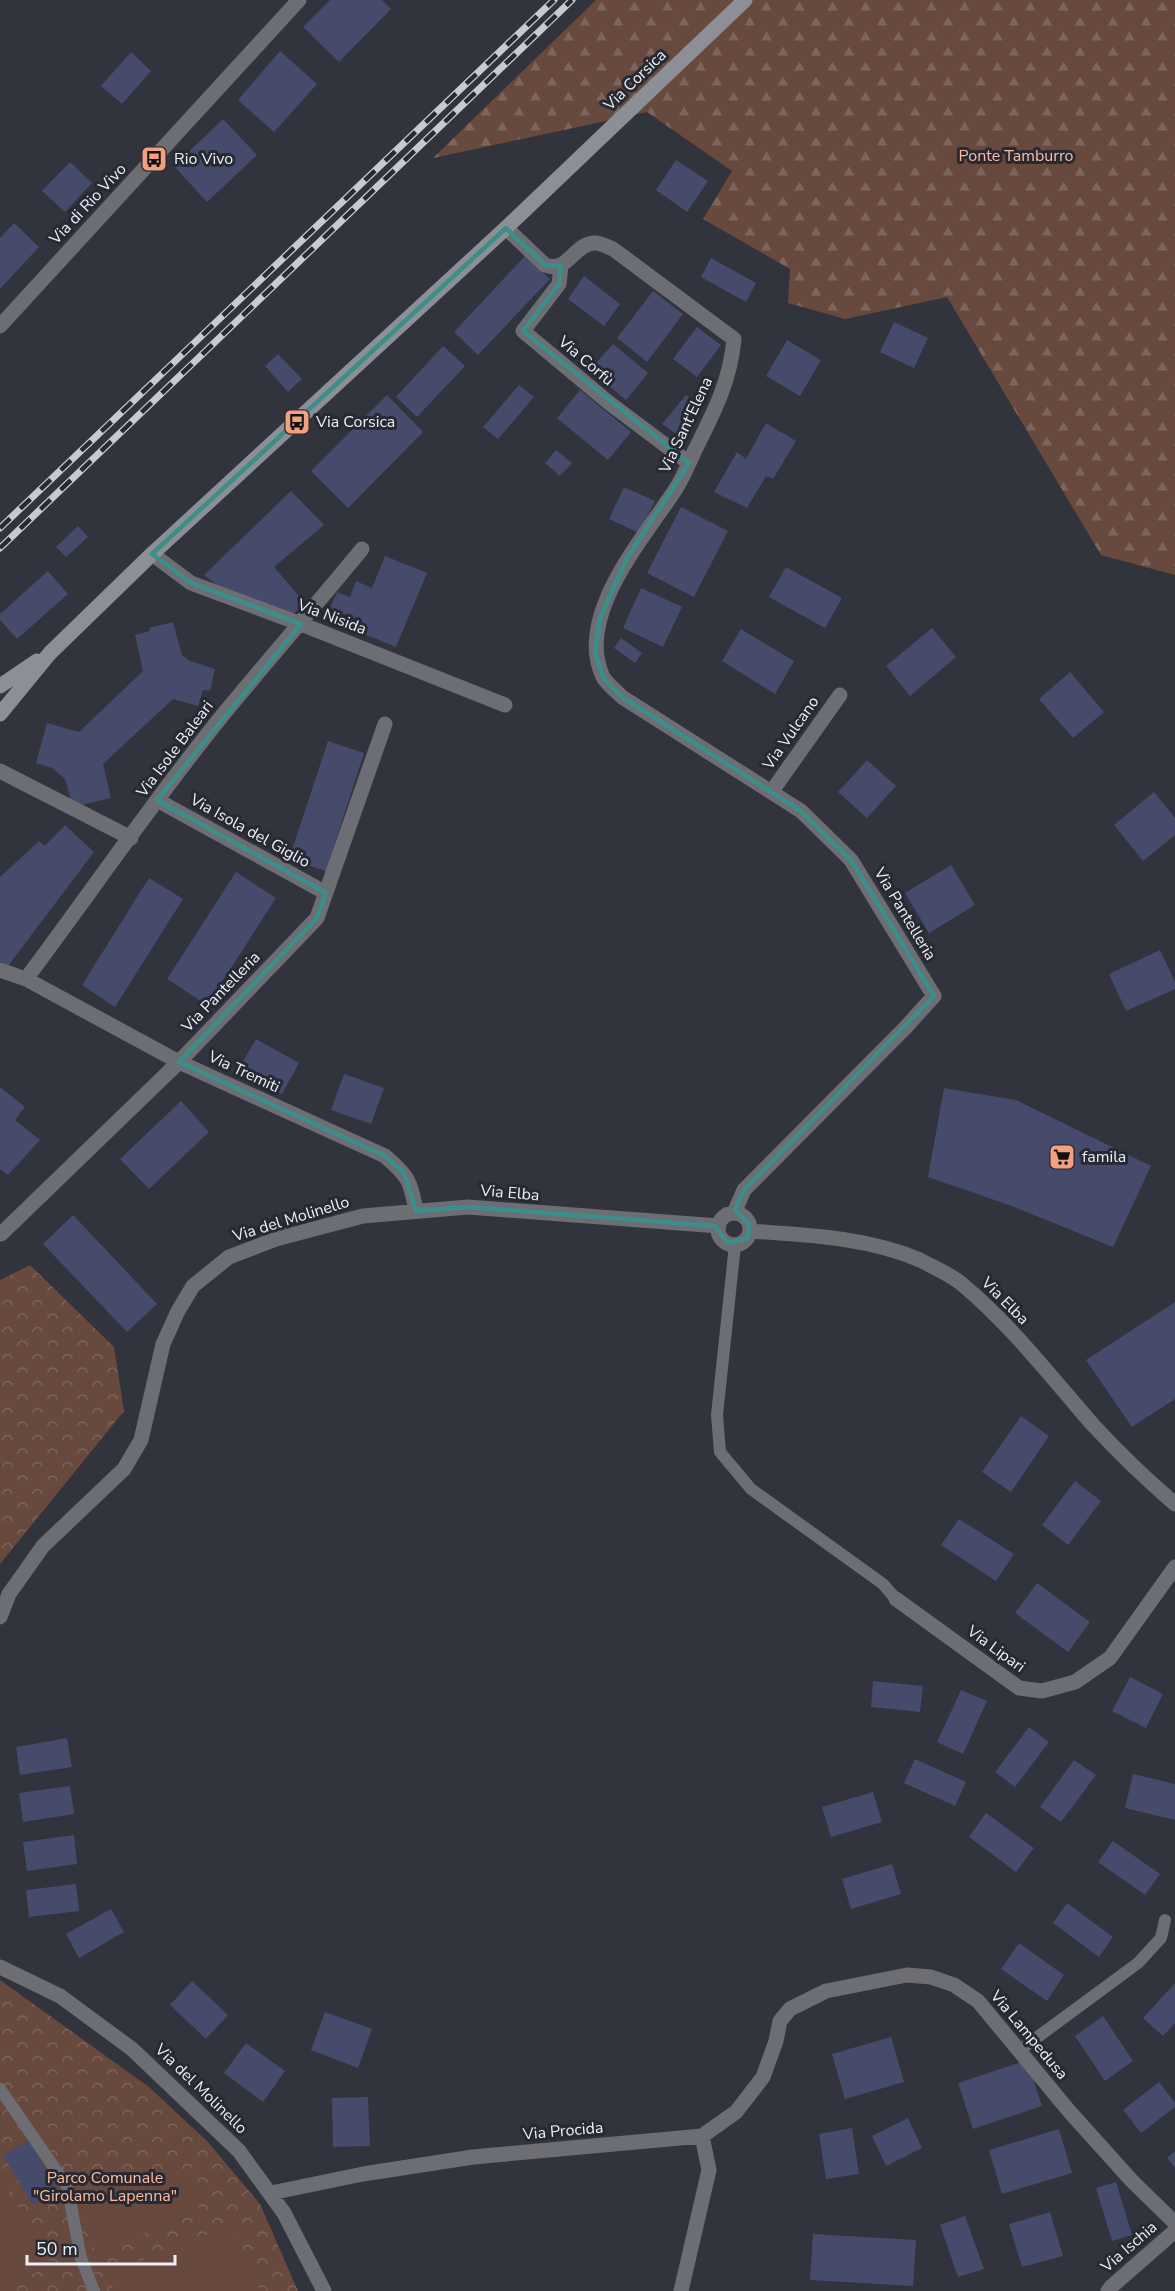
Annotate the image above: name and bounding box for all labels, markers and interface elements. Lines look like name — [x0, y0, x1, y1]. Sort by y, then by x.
street label: Via Corsica — [598, 45, 671, 116]
bus stop icon: Rio Vivo — [139, 144, 169, 174]
park label: Ponte Tamburro — [958, 145, 1074, 167]
place label: Rio Vivo — [174, 148, 233, 170]
street label: Via di Rio Vivo — [44, 159, 131, 250]
street label: Via Corfù — [553, 330, 619, 391]
street label: Via Sant'Elena — [654, 373, 718, 478]
bus stop icon: Via Corsica — [282, 407, 312, 437]
place label: Via Corsica — [315, 411, 395, 433]
street label: Via Nisida — [293, 593, 370, 640]
street label: Via Vulcano — [757, 692, 824, 775]
street label: Via Isole Baleari — [131, 696, 219, 803]
street label: Via Isola del Giglio — [185, 788, 314, 873]
street label: Via Pantelleria — [868, 863, 941, 964]
street label: Via Pantelleria — [176, 947, 265, 1038]
street label: Via Tremiti — [204, 1045, 283, 1098]
supermarket icon: famila — [1047, 1142, 1077, 1172]
place label: famila — [1082, 1146, 1126, 1168]
street label: Via Elba — [479, 1179, 540, 1207]
street label: Via del Molinello — [229, 1191, 352, 1247]
street label: Via Elba — [976, 1272, 1034, 1330]
street label: Via Lipari — [962, 1620, 1030, 1678]
street label: Via Lampedusa — [984, 1985, 1073, 2084]
street label: Via del Molinello — [149, 2038, 252, 2139]
street label: Via Procida — [521, 2117, 604, 2146]
park label: Parco Comunale "Girolamo Lapenna" — [33, 2167, 177, 2207]
street label: Via Ischia — [1095, 2216, 1162, 2278]
scale bar — [27, 2228, 176, 2266]
text: 50 m — [36, 2237, 78, 2261]

